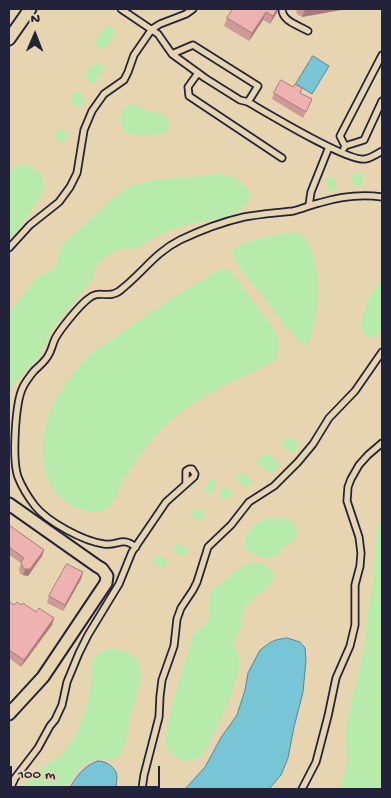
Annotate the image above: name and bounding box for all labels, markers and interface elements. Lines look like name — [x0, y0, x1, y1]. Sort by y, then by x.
north arrow — [10, 10, 60, 60]
text: N — [31, 11, 40, 28]
scale bar — [12, 756, 162, 788]
text: 100 m — [18, 766, 55, 784]

